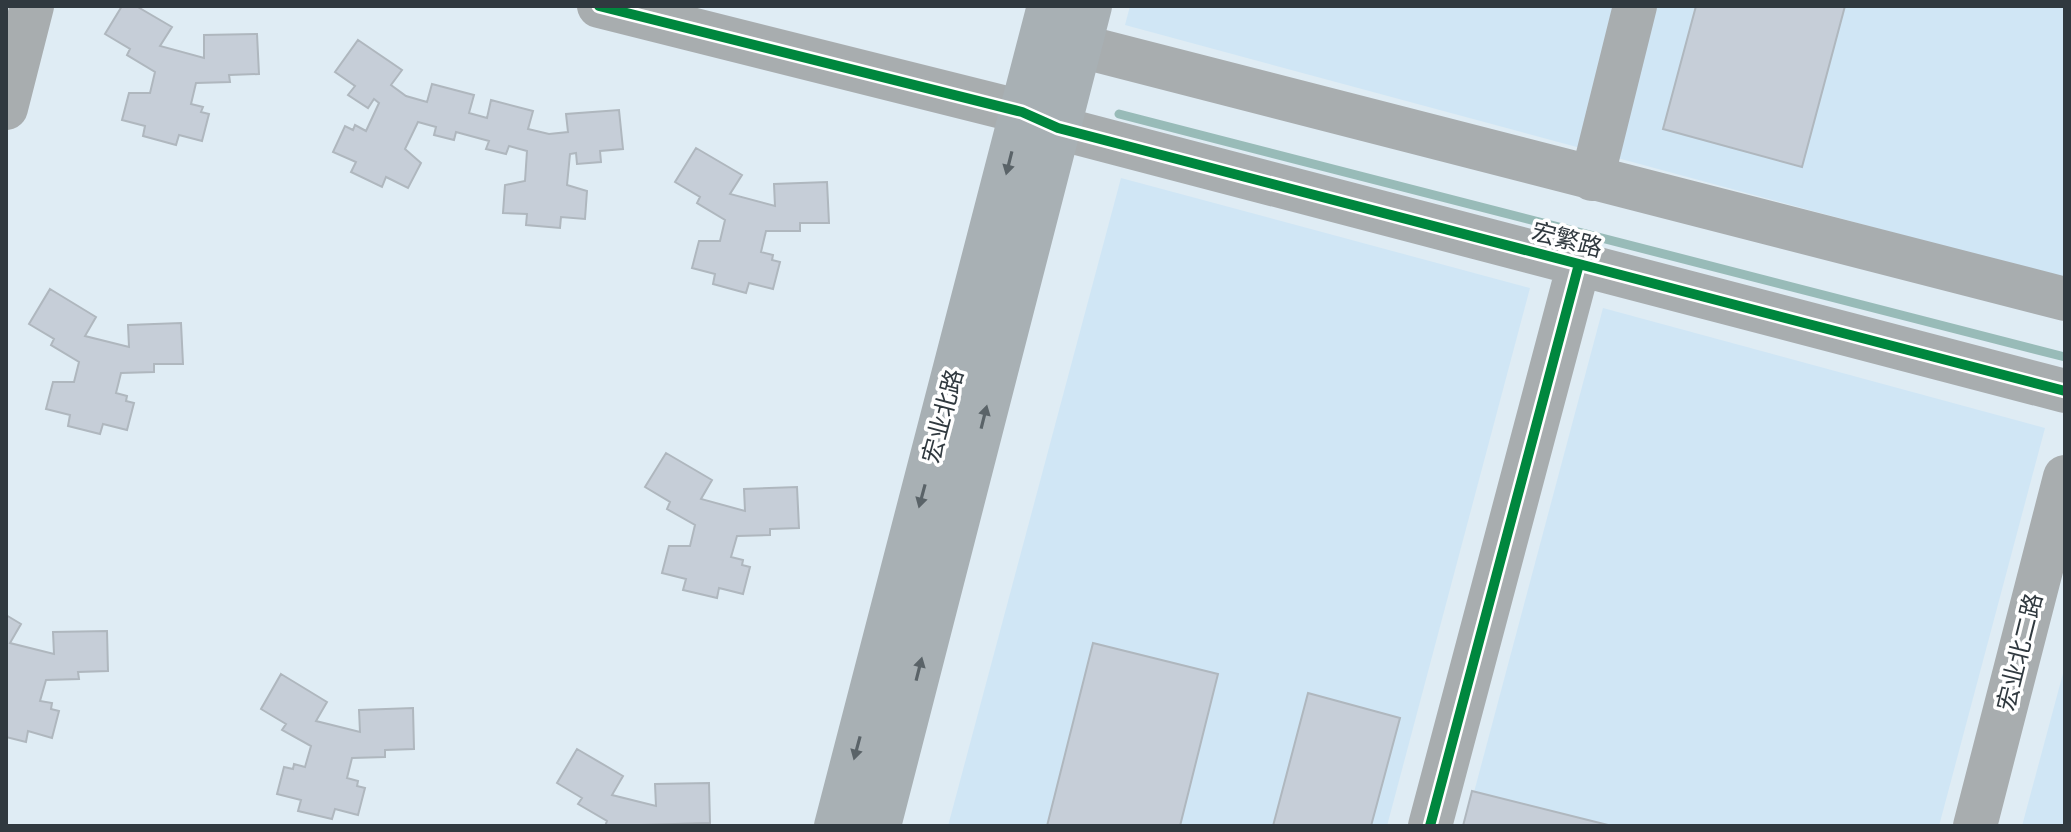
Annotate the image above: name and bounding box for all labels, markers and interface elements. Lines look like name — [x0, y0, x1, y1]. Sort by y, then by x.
one-way arrow — [1002, 151, 1014, 176]
street label: 宏繁路 — [1528, 215, 1606, 264]
street label: 宏业北路 — [915, 365, 970, 466]
one-way arrow — [978, 405, 990, 430]
one-way arrow — [916, 484, 928, 509]
street label: 宏业北二路 — [1990, 590, 2049, 714]
one-way arrow — [914, 657, 926, 682]
one-way arrow — [850, 735, 862, 760]

